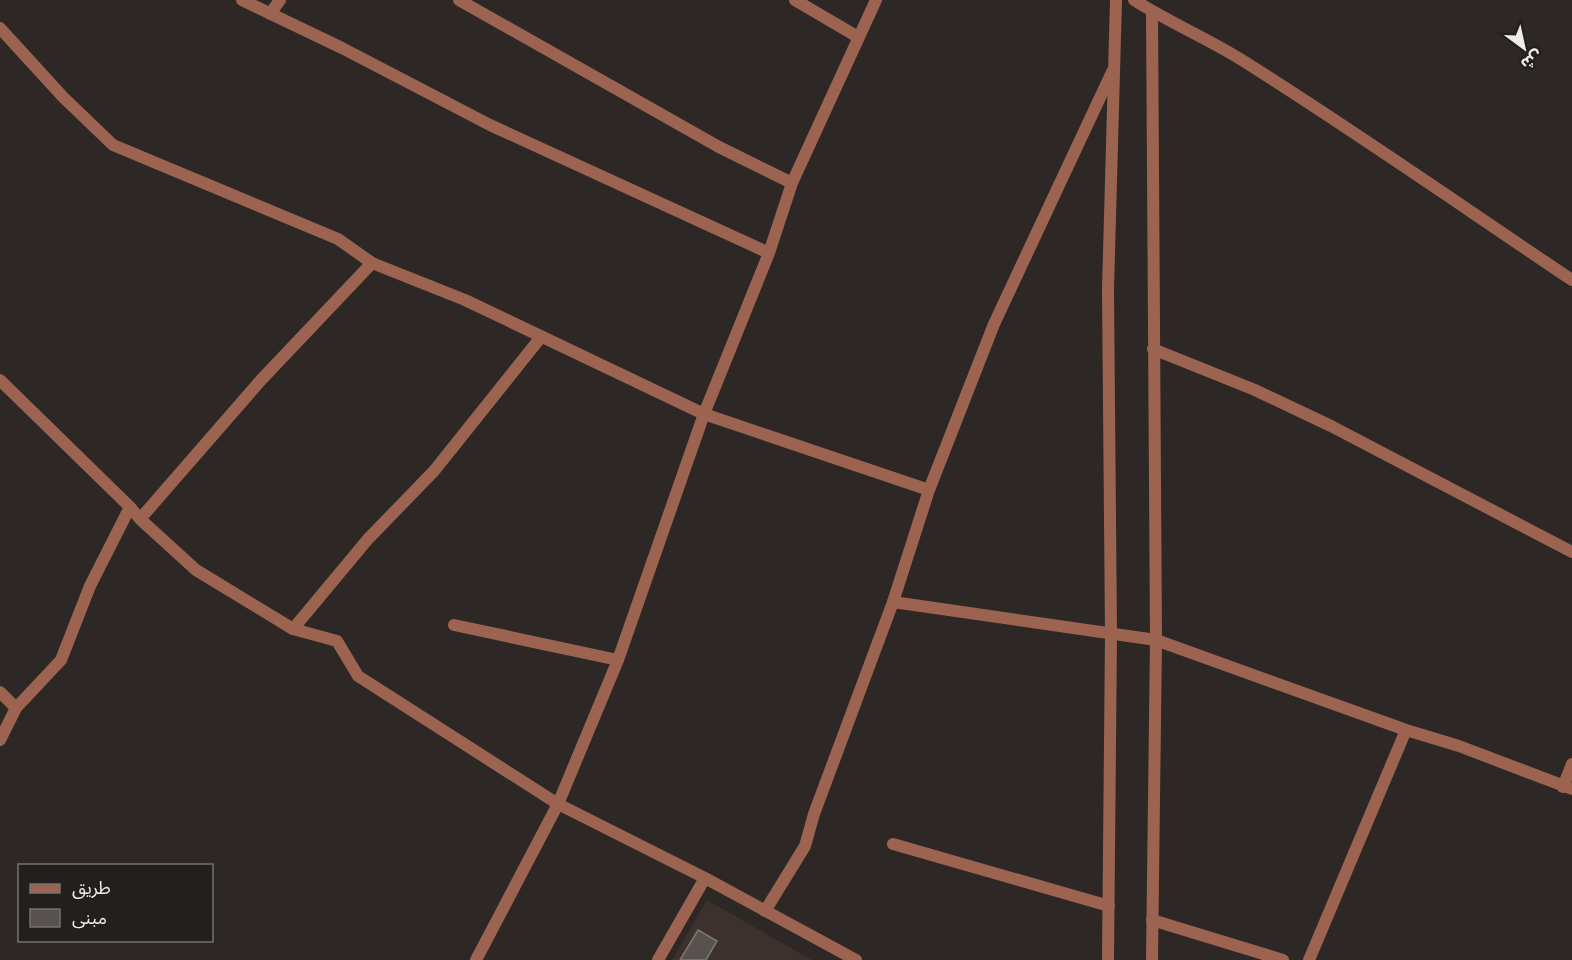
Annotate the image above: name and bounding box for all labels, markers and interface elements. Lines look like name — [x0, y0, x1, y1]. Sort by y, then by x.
north arrow — [1494, 18, 1554, 78]
text: ش — [1517, 46, 1546, 74]
legend — [18, 864, 213, 942]
text: طريق — [72, 877, 111, 899]
text: مبنى — [72, 907, 107, 929]

